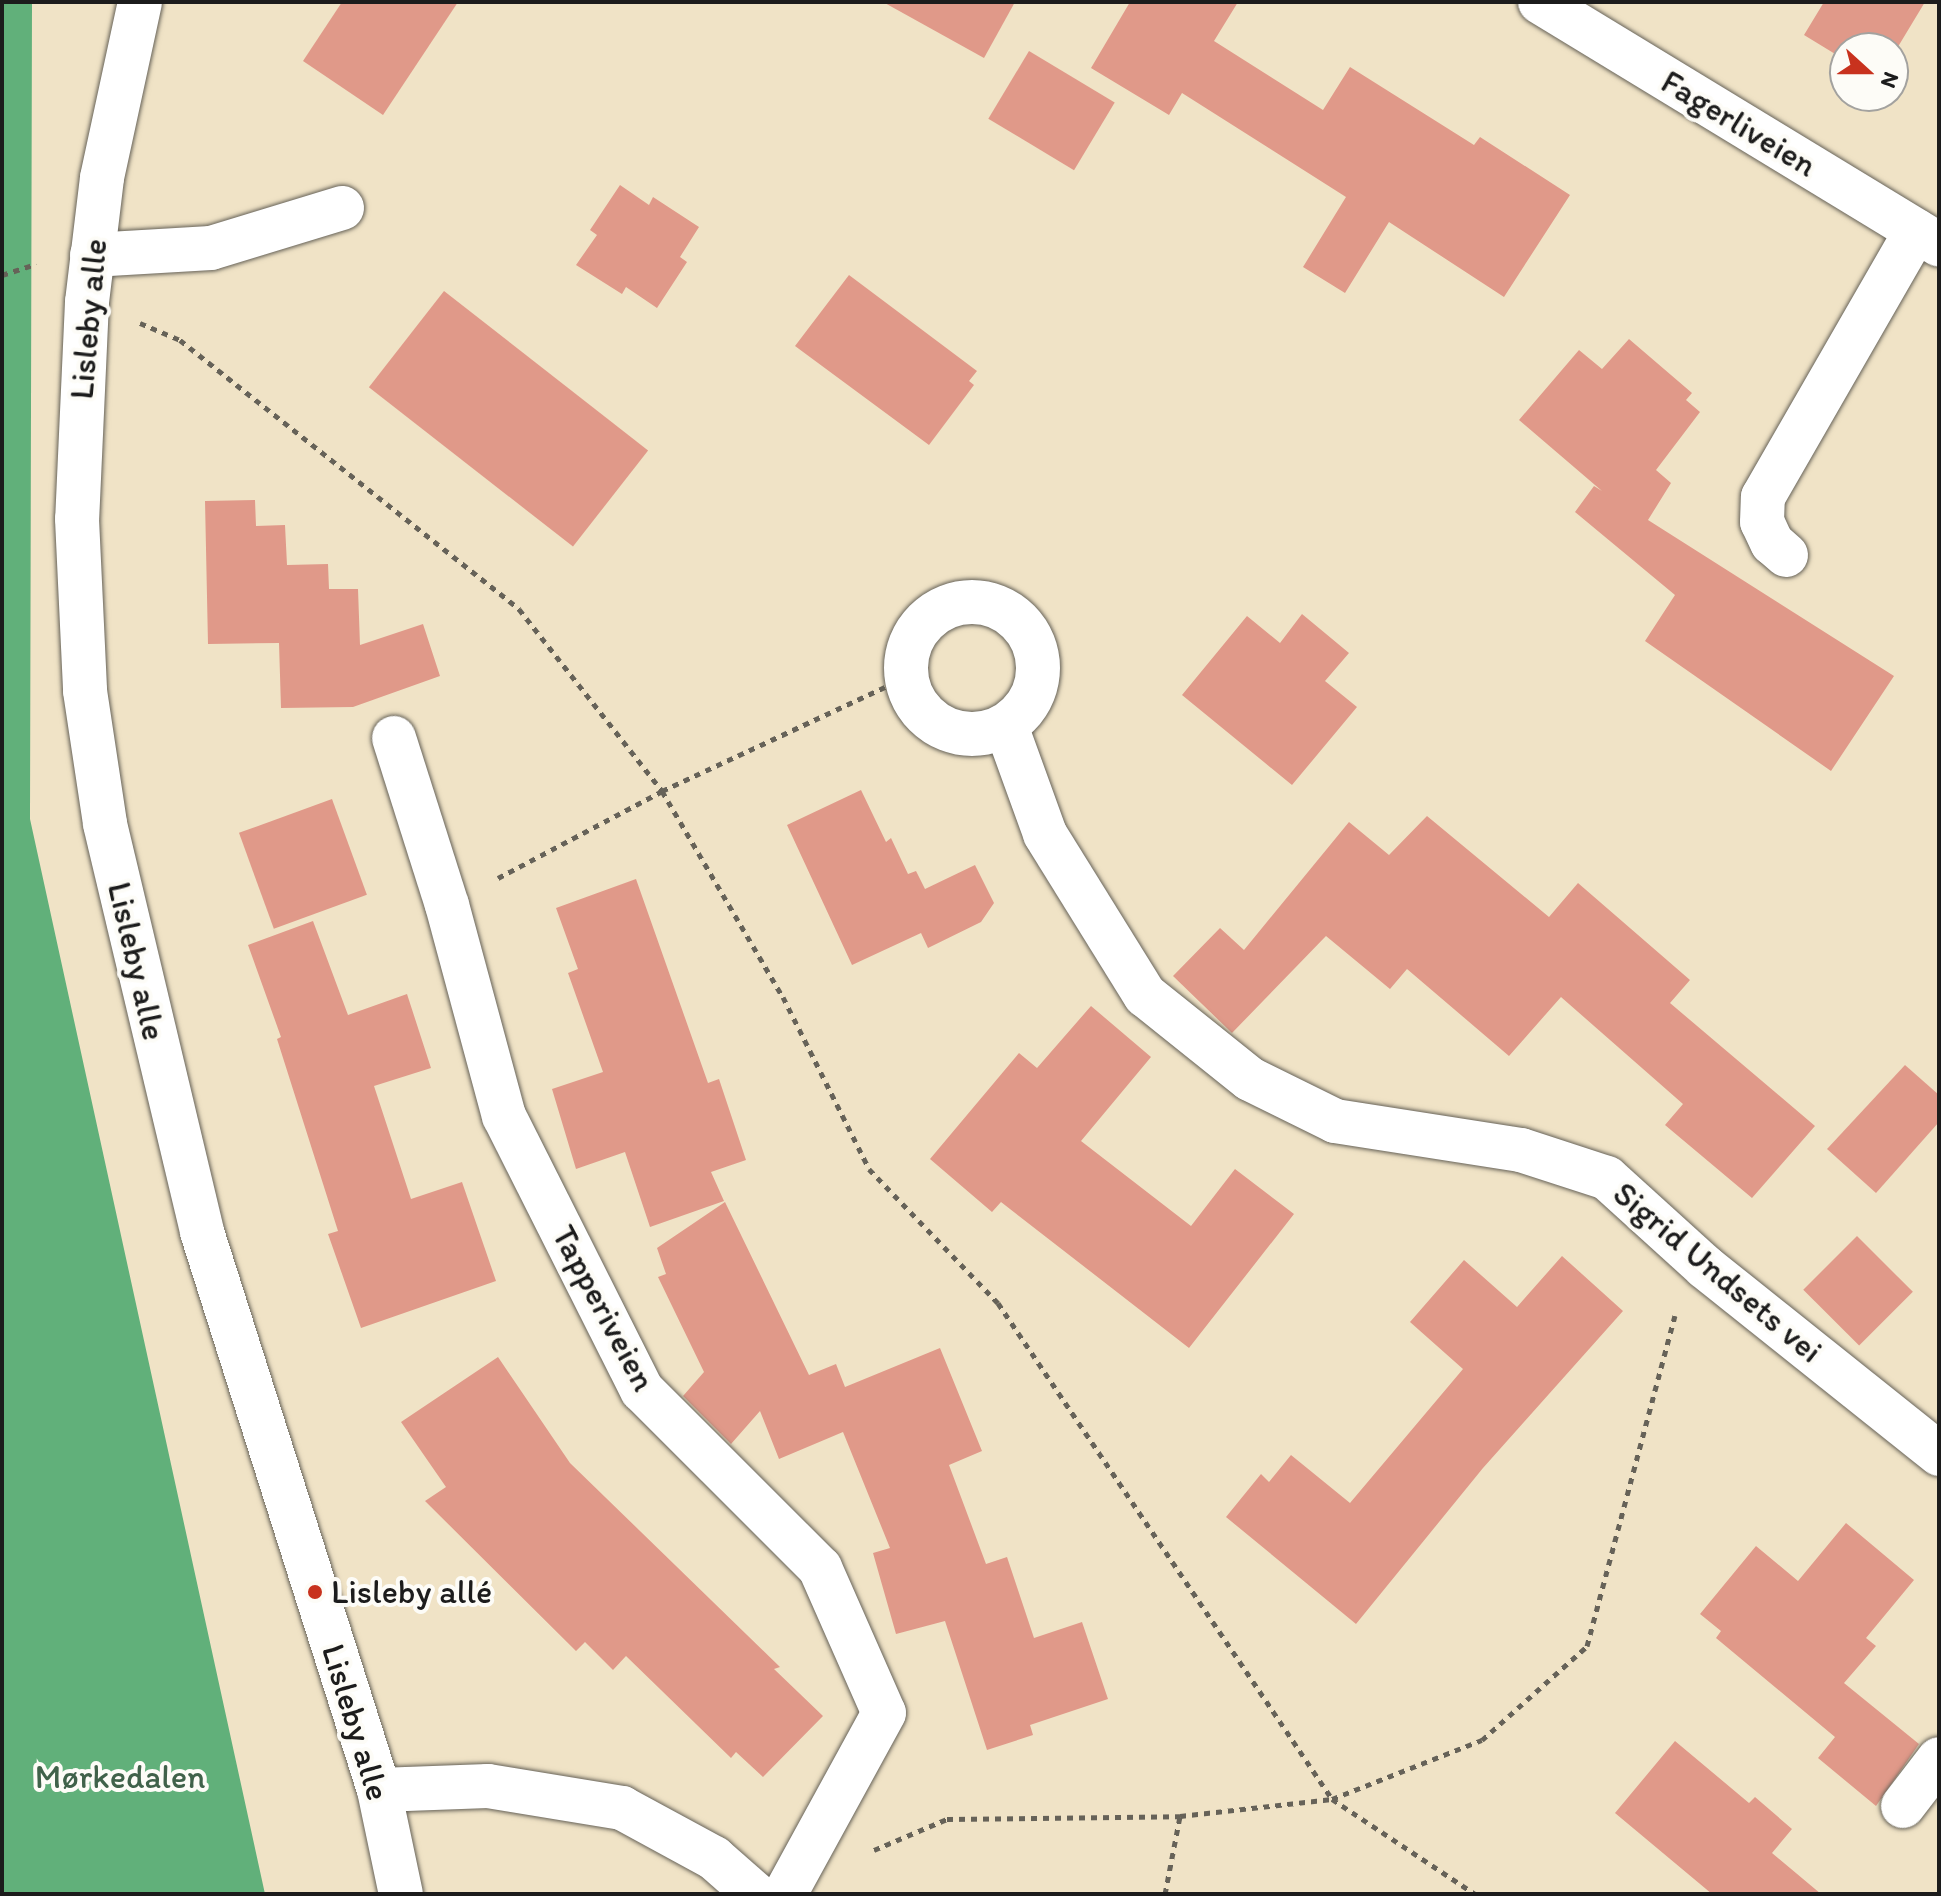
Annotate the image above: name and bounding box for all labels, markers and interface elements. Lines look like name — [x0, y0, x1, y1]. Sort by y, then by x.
north arrow — [1829, 32, 1909, 112]
street label: Fagerliveien — [1654, 61, 1824, 185]
text: N — [1875, 68, 1905, 92]
street label: Lisleby alle — [61, 237, 115, 401]
street label: Lisleby alle — [99, 878, 175, 1044]
street label: Sigrid Undsets vei — [1605, 1173, 1831, 1371]
street label: Tapperiveien — [543, 1218, 665, 1398]
place label: Lisleby allé — [331, 1572, 492, 1612]
marker: Lisleby allé — [306, 1583, 324, 1601]
street label: Lisleby alle — [313, 1639, 399, 1805]
park label: Mørkedalen — [35, 1757, 205, 1797]

